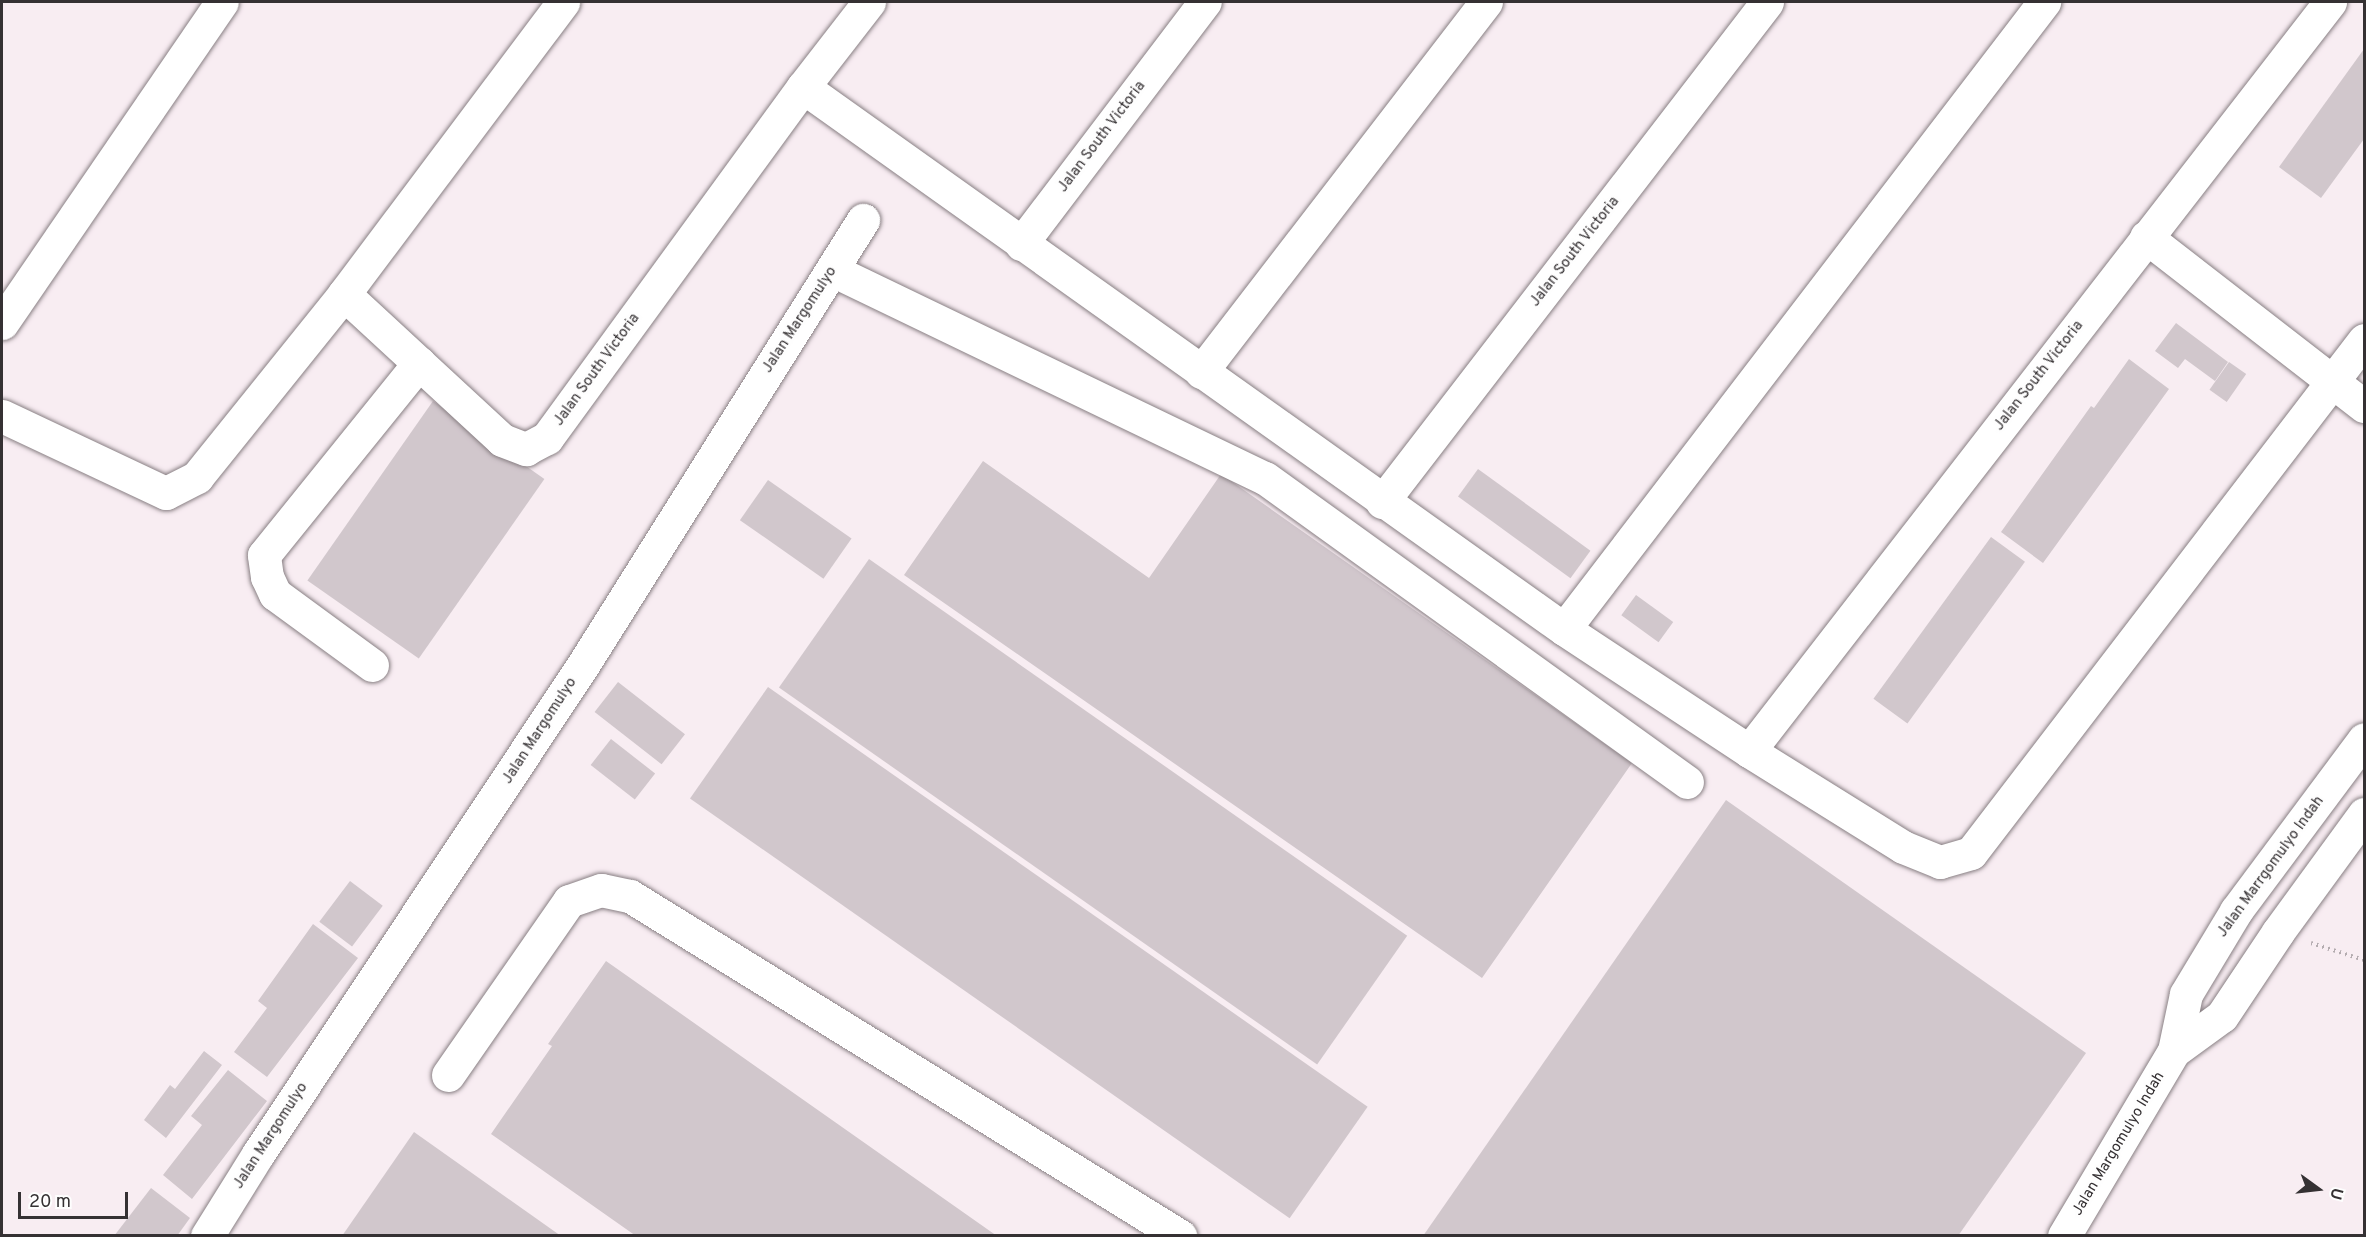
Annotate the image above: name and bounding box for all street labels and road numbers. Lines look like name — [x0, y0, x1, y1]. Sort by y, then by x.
street label: Jalan South Victoria — [1054, 78, 1150, 196]
street label: Jalan South Victoria — [1526, 193, 1624, 311]
street label: Jalan Margomulyo — [759, 263, 841, 377]
street label: Jalan South Victoria — [550, 310, 644, 430]
street label: Jalan South Victoria — [1990, 317, 2088, 435]
street label: Jalan Margomulyo — [499, 674, 581, 788]
street label: Jalan Marrgomulyo Indah — [2214, 793, 2328, 941]
street label: Jalan Margomulyo Indah — [2069, 1069, 2169, 1219]
street label: Jalan Margomulyo — [230, 1079, 312, 1193]

